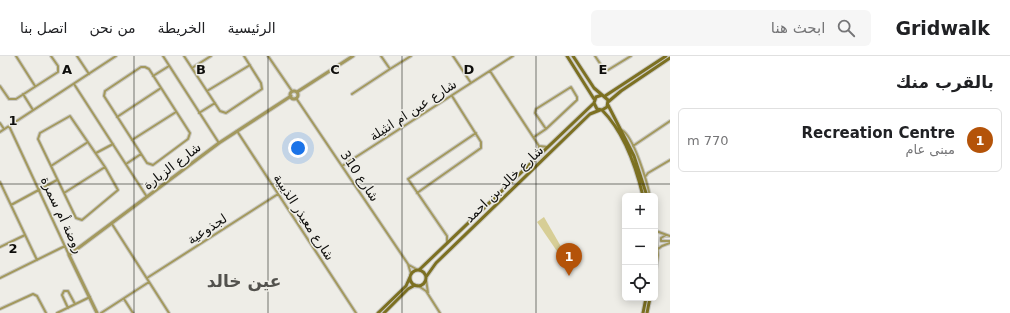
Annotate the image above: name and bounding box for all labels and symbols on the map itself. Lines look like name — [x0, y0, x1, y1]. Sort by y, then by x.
text: A — [62, 62, 72, 77]
text: B — [196, 62, 206, 77]
text: C — [330, 62, 340, 77]
text: D — [464, 62, 475, 77]
text: E — [599, 62, 607, 77]
street label: شارع عين ام انثيلة — [367, 76, 460, 145]
text: 1 — [8, 113, 18, 128]
your location — [288, 138, 308, 158]
street label: شارع الزبارة — [140, 139, 204, 193]
street label: شارع خالد بن احمد — [462, 143, 547, 226]
street label: شارع 310 — [337, 148, 382, 205]
street label: شارع معيذر الذيبية — [270, 171, 338, 264]
street label: روضة أم سمرة — [37, 174, 87, 256]
street label: لجذوعية — [184, 211, 230, 248]
text: 2 — [8, 241, 18, 256]
pin: 1 — [556, 243, 582, 276]
district label: عين خالد — [207, 271, 281, 292]

